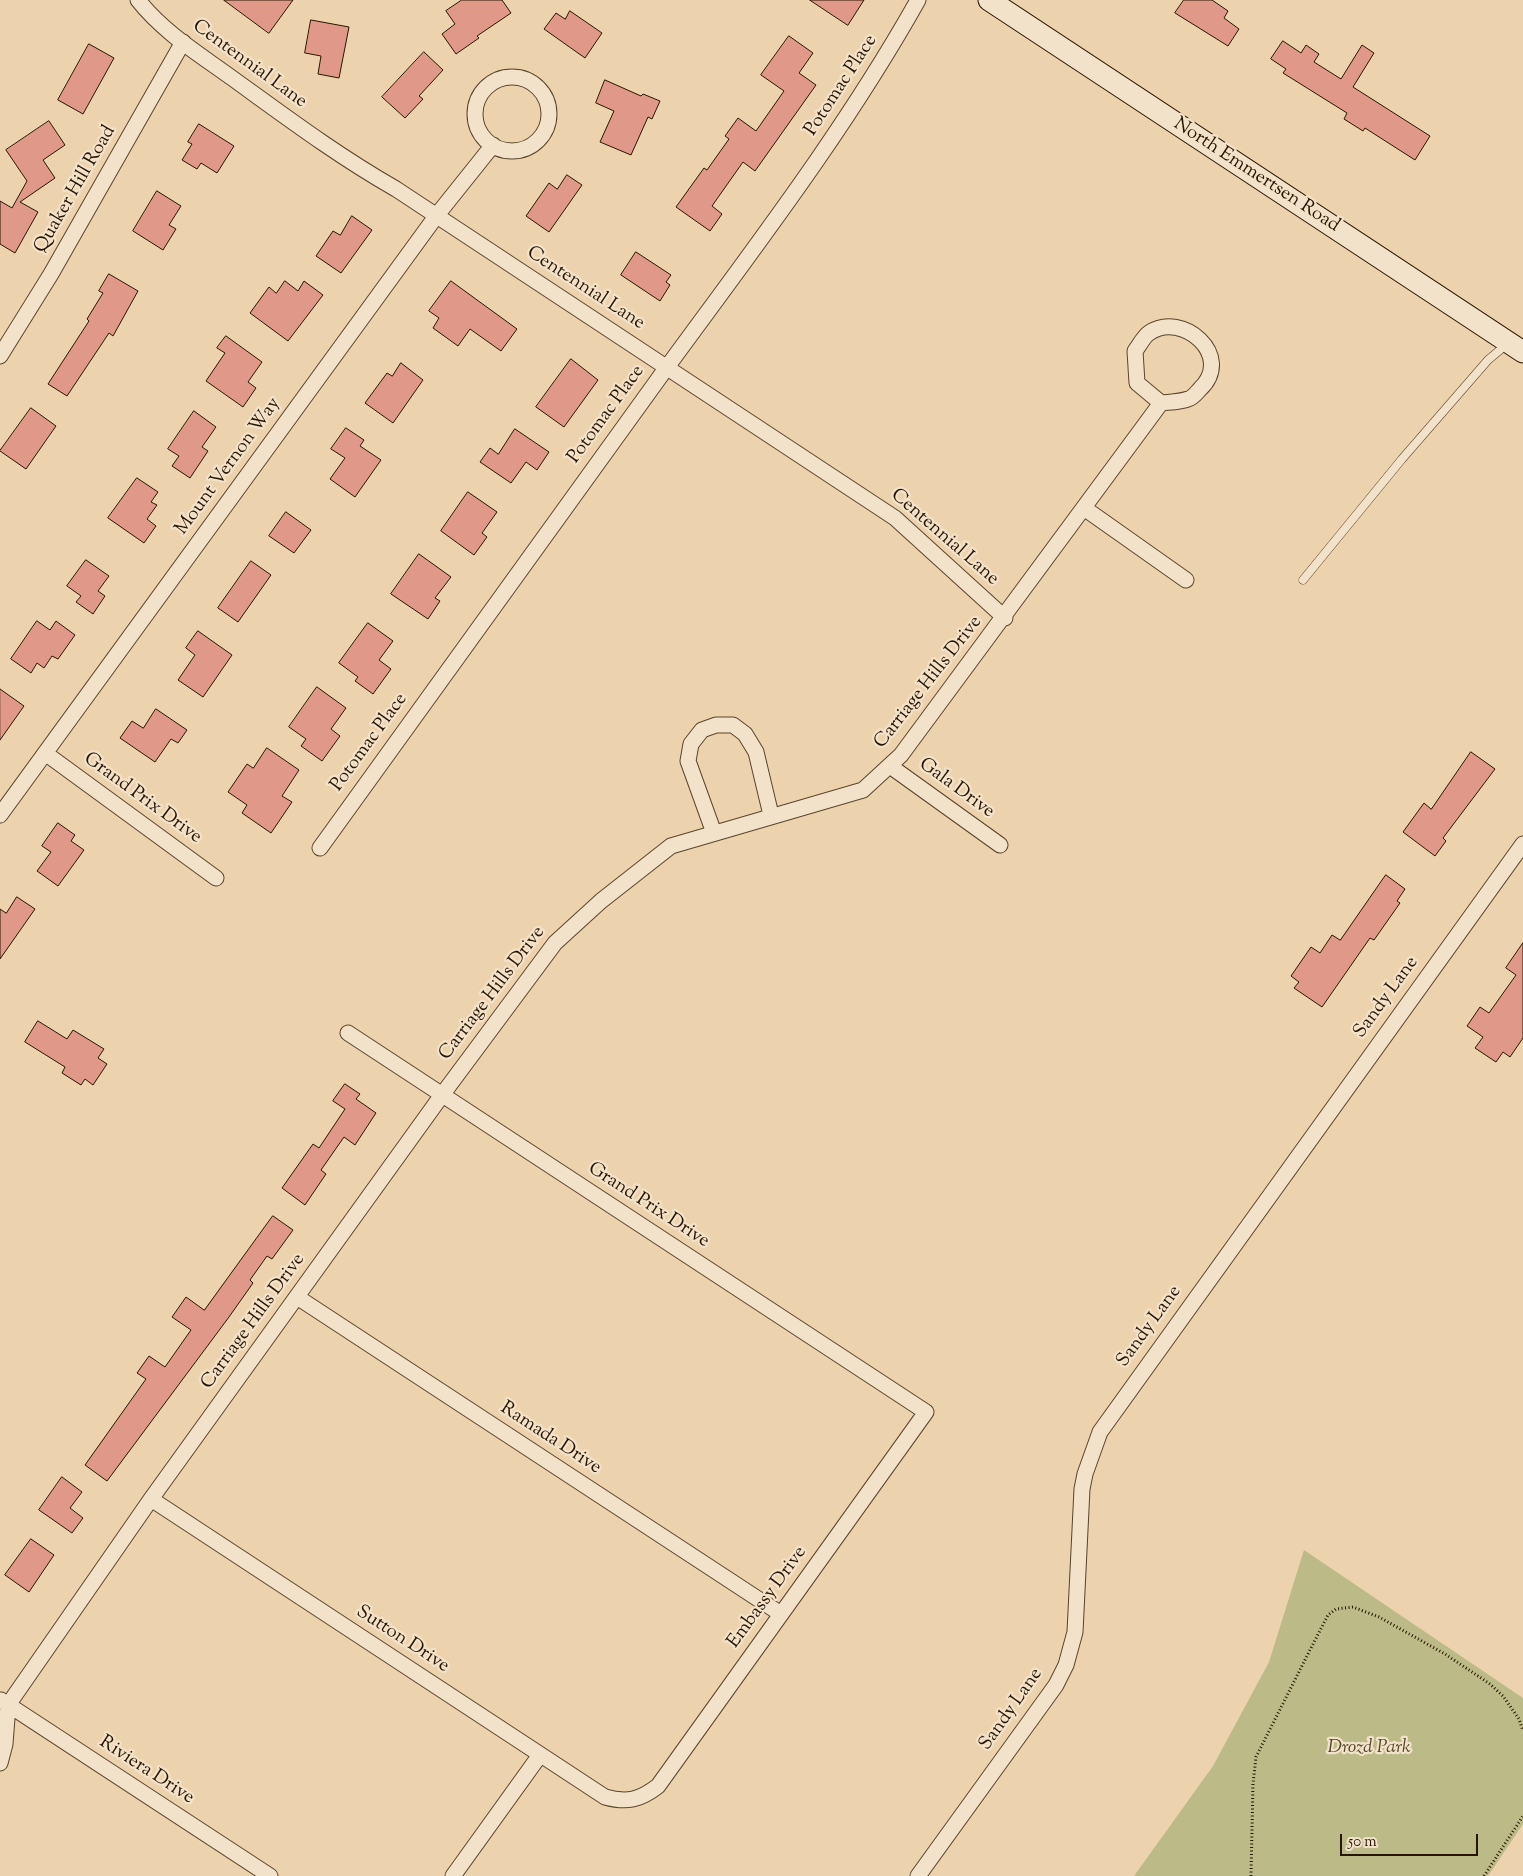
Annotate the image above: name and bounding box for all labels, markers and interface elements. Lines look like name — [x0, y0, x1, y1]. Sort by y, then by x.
street label: Centennial Lane — [187, 16, 311, 114]
street label: Potomac Place — [801, 31, 883, 141]
street label: North Emmertsen Road — [1169, 114, 1343, 238]
street label: Quaker Hill Road — [30, 122, 122, 258]
street label: Centennial Lane — [522, 242, 648, 336]
street label: Potomac Place — [564, 361, 650, 469]
street label: Mount Vernon Way — [172, 394, 286, 540]
street label: Centennial Lane — [885, 485, 1003, 591]
street label: Carriage Hills Drive — [870, 612, 988, 754]
street label: Potomac Place — [327, 689, 413, 797]
street label: Grand Prix Drive — [79, 749, 205, 849]
street label: Gala Drive — [914, 754, 998, 824]
street label: Carriage Hills Drive — [435, 922, 551, 1066]
street label: Sandy Lane — [1350, 953, 1424, 1043]
street label: Grand Prix Drive — [583, 1158, 713, 1254]
street label: Carriage Hills Drive — [197, 1250, 311, 1394]
street label: Sandy Lane — [1113, 1282, 1187, 1372]
street label: Ramada Drive — [495, 1398, 605, 1480]
street label: Embassy Drive — [723, 1543, 813, 1653]
street label: Sutton Drive — [351, 1601, 453, 1679]
street label: Sandy Lane — [975, 1664, 1049, 1756]
street label: Riviera Drive — [94, 1732, 198, 1810]
park label: Drozd Park — [1327, 1738, 1411, 1760]
scale bar — [1343, 1824, 1480, 1856]
text: 50 m — [1348, 1832, 1377, 1853]

